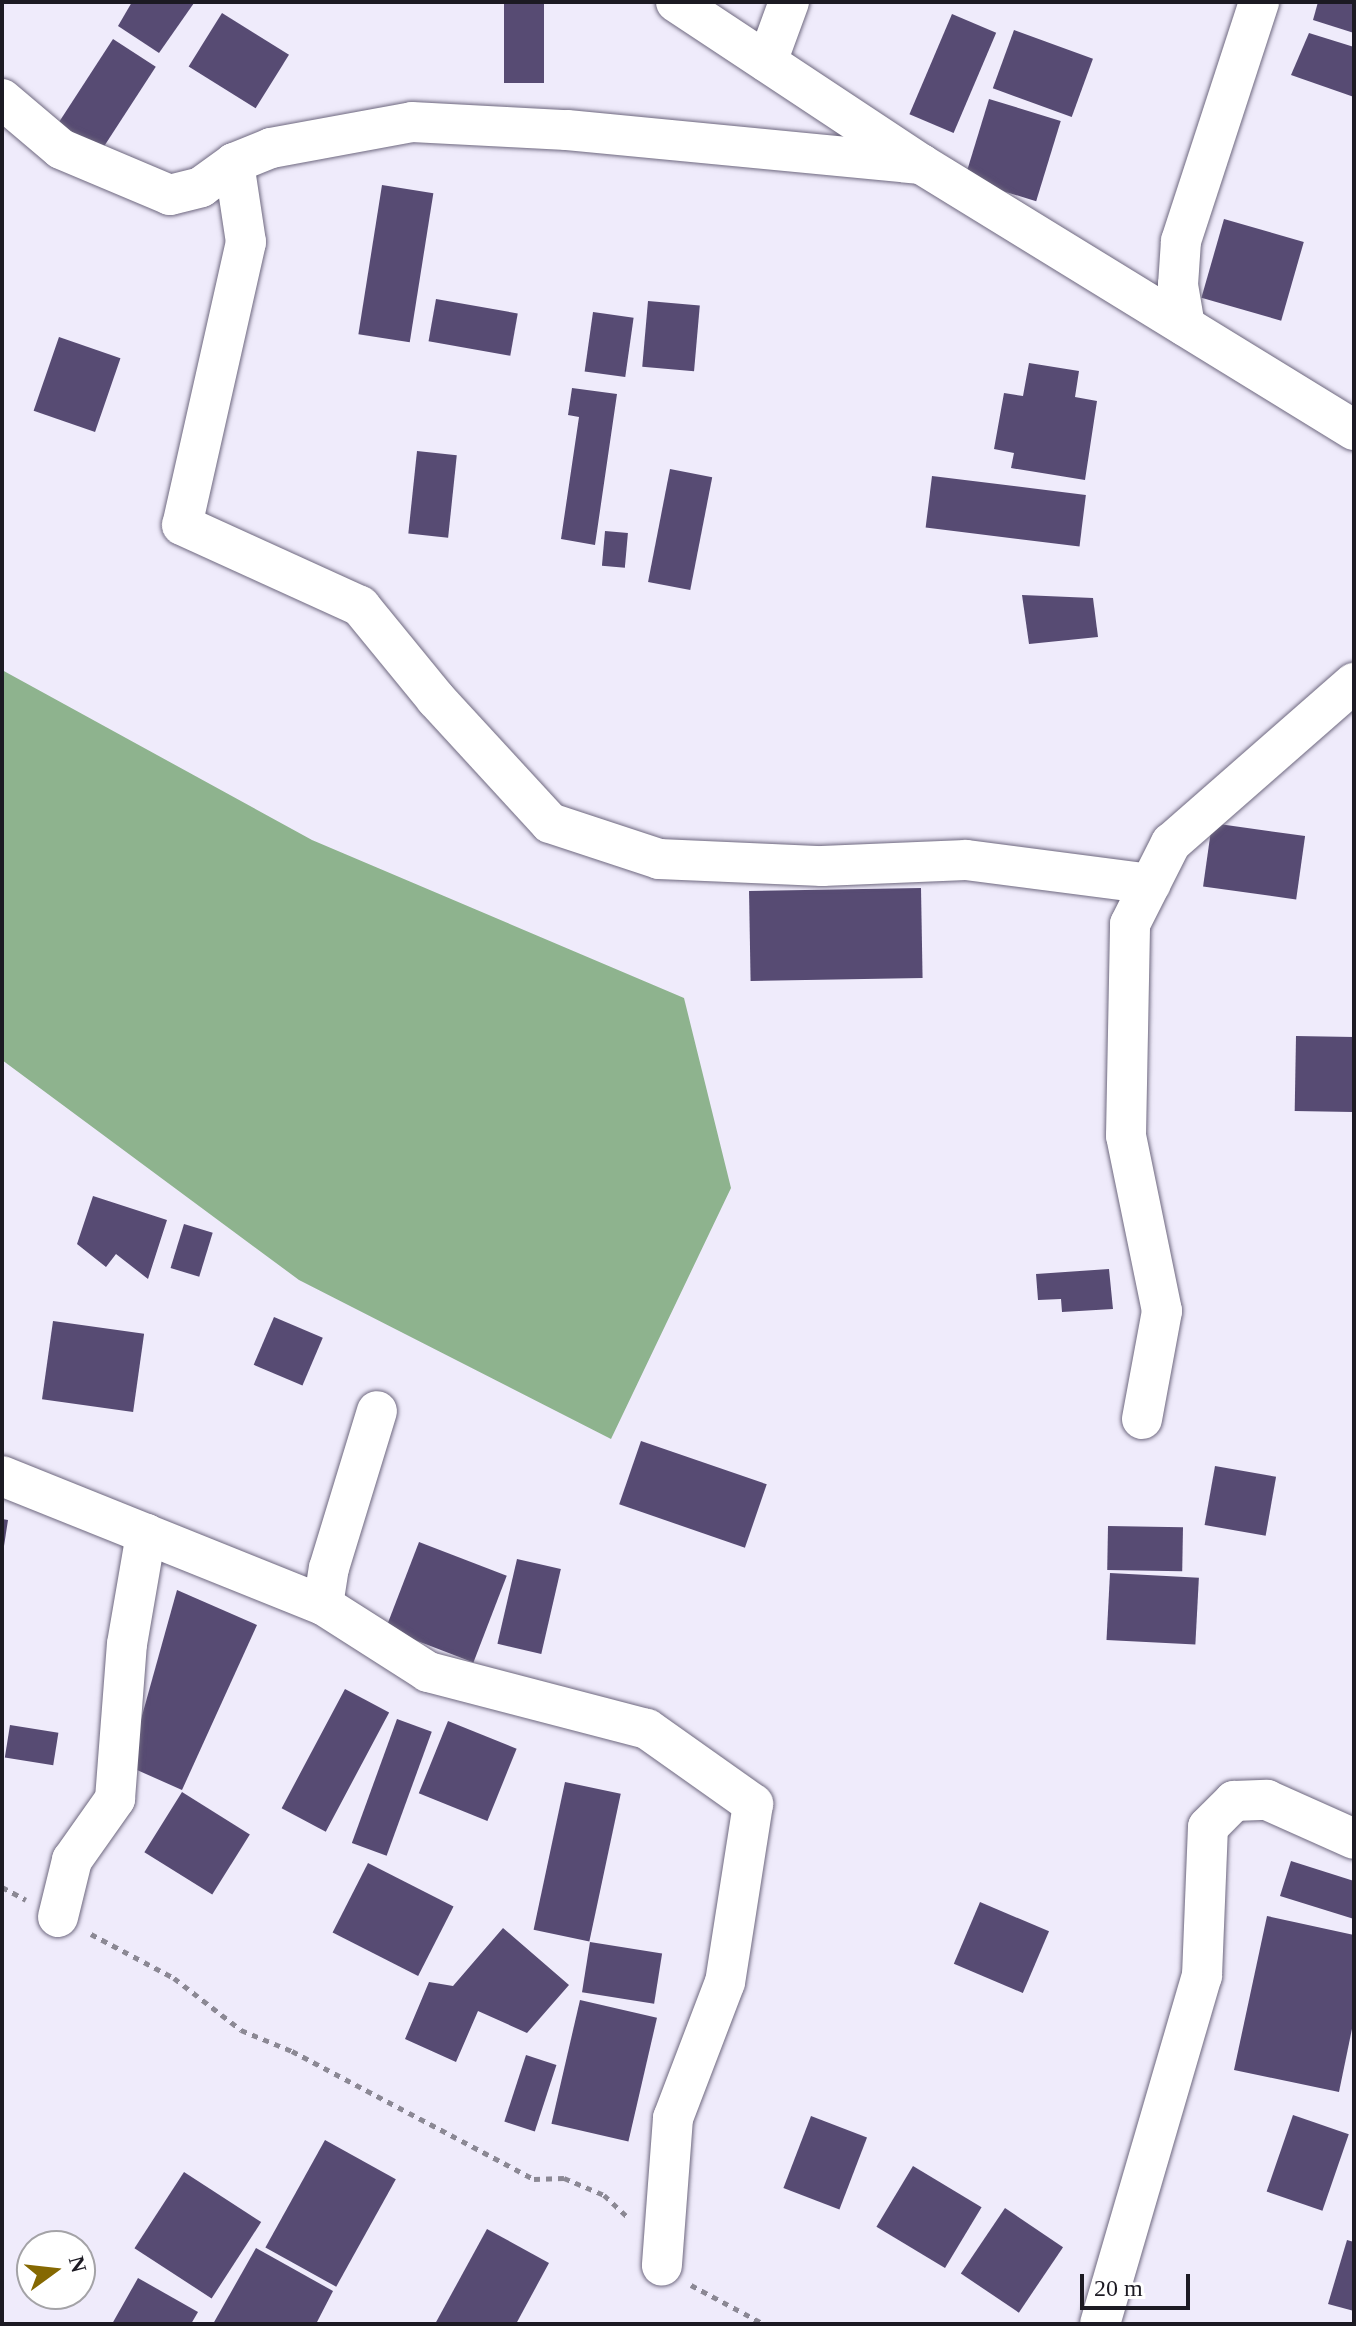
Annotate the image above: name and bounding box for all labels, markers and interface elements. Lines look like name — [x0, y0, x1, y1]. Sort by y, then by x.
north arrow — [16, 2230, 96, 2310]
text: N — [64, 2253, 92, 2275]
scale bar — [1084, 2258, 1194, 2308]
text: 20 m — [1094, 2275, 1143, 2301]

